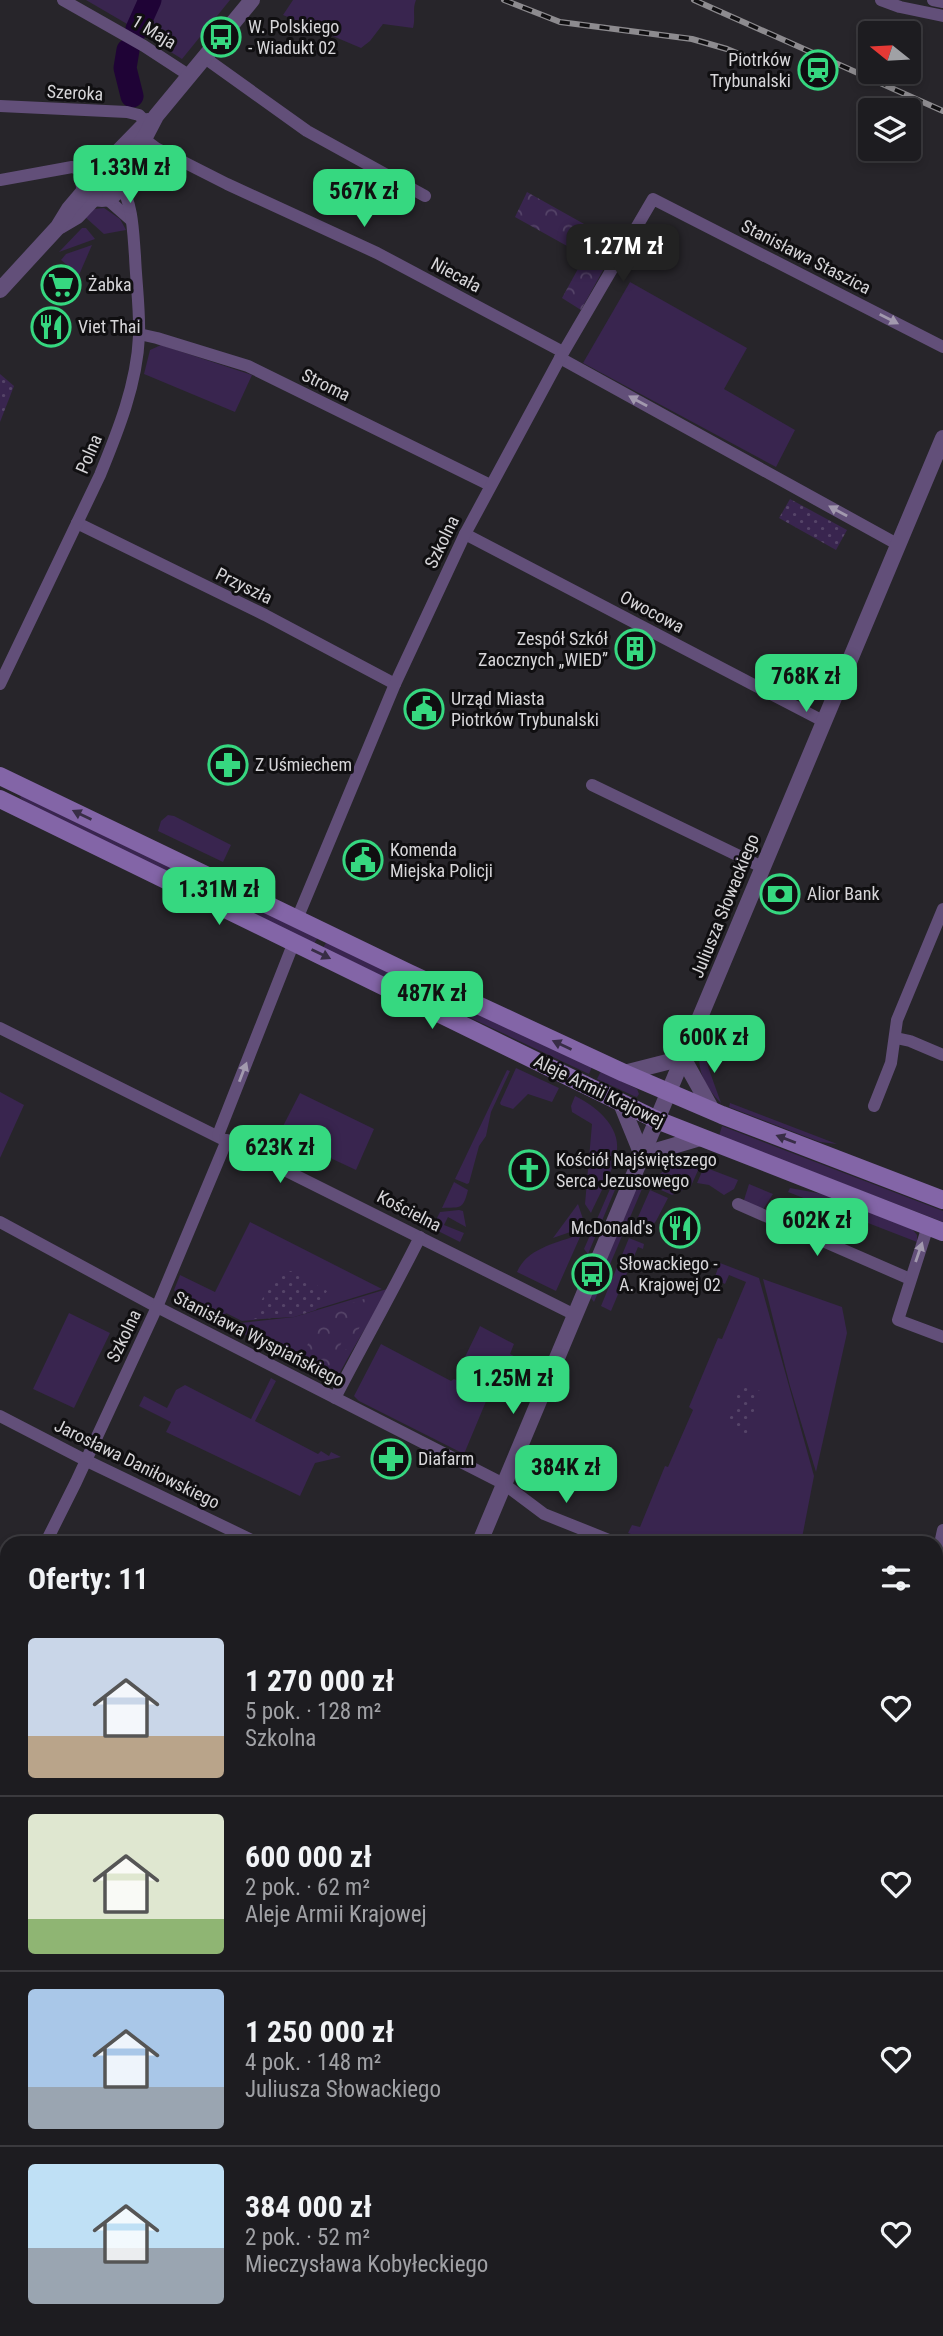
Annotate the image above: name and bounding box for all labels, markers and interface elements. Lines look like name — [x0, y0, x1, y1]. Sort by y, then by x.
street label: 1 Maja — [128, 10, 180, 53]
bus stop icon: W. Polskiego - Wiadukt 02 — [200, 16, 242, 58]
place label: W. Polskiego - Wiadukt 02 — [248, 16, 339, 58]
north arrow — [858, 21, 920, 84]
map controls — [858, 21, 921, 161]
place label: Piotrków Trybunalski — [710, 49, 791, 91]
station icon: Piotrków Trybunalski — [797, 49, 839, 91]
street label: Szeroka — [46, 81, 104, 104]
button: layers — [858, 98, 921, 161]
pin: 1.33M zł — [58, 146, 202, 205]
text: 1.33M zł — [89, 154, 171, 181]
pin: 567K zł — [299, 170, 429, 229]
text: 567K zł — [329, 178, 399, 205]
street label: Stanisława Staszica — [738, 215, 874, 298]
pin: 1.27M zł — [551, 224, 695, 284]
text: 1.27M zł — [582, 233, 664, 260]
street label: Niecała — [428, 253, 485, 296]
supermarket icon: Żabka — [40, 264, 82, 306]
place label: Żabka — [88, 274, 132, 295]
restaurant icon: Viet Thai — [30, 306, 72, 348]
one-way arrow — [879, 313, 899, 324]
place label: Viet Thai — [78, 316, 141, 337]
street label: Stroma — [299, 364, 354, 405]
one-way arrow — [629, 395, 648, 407]
street label: Polna — [71, 431, 106, 476]
one-way arrow — [828, 505, 847, 517]
street label: Szkolna — [420, 512, 463, 571]
street label: Przyszła — [213, 563, 276, 608]
street label: Owocowa — [617, 586, 688, 637]
place label: Zespół Szkół Zaocznych „WIED” — [478, 628, 608, 670]
building icon: Zespół Szkół Zaocznych „WIED” — [614, 628, 656, 670]
pin: 768K zł — [741, 654, 871, 714]
text: 768K zł — [771, 663, 841, 690]
public building icon: Urząd Miasta Piotrków Trybunalski — [403, 688, 445, 730]
place label: Urząd Miasta Piotrków Trybunalski — [451, 688, 599, 730]
pharmacy icon: Z Uśmiechem — [207, 744, 249, 786]
place label: Z Uśmiechem — [255, 754, 352, 775]
one-way arrow — [72, 809, 92, 821]
street label: Juliusza Słowackiego — [686, 831, 763, 981]
public building icon: Komenda Miejska Policji — [342, 839, 384, 881]
place label: Komenda Miejska Policji — [390, 839, 493, 881]
pin: 1.31M zł — [147, 867, 291, 927]
bank icon: Alior Bank — [759, 873, 801, 915]
text: 1.31M zł — [178, 876, 260, 903]
place label: Alior Bank — [807, 883, 880, 904]
one-way arrow — [311, 949, 331, 960]
pin: 487K zł — [367, 972, 497, 1031]
text: 487K zł — [397, 980, 467, 1007]
pin: 600K zł — [649, 1016, 779, 1075]
text: 600K zł — [679, 1024, 749, 1051]
one-way arrow — [552, 1039, 572, 1051]
street label: Aleje Armii Krajowej — [531, 1050, 668, 1131]
one-way arrow — [237, 1061, 248, 1082]
pin: 623K zł — [215, 1126, 345, 1185]
text: 623K zł — [245, 1134, 315, 1161]
one-way arrow — [775, 1134, 796, 1145]
church icon: Kościół Najświętszego Serca Jezusowego — [508, 1149, 550, 1191]
place label: Kościół Najświętszego Serca Jezusowego — [556, 1149, 717, 1191]
street label: Kościelna — [374, 1185, 445, 1236]
pin: 602K zł — [752, 1198, 882, 1258]
restaurant icon: McDonald's — [659, 1207, 701, 1249]
text: 602K zł — [782, 1207, 852, 1234]
place label: McDonald's — [571, 1217, 653, 1238]
one-way arrow — [914, 1242, 924, 1263]
bus stop icon: Słowackiego - A. Krajowej 02 — [571, 1253, 613, 1295]
place label: Słowackiego - A. Krajowej 02 — [619, 1253, 721, 1295]
street label: Stanisława Wyspiańskiego — [170, 1286, 348, 1391]
street label: Szkolna — [102, 1306, 145, 1365]
pin: 1.25M zł — [441, 1356, 585, 1416]
text: 1.25M zł — [472, 1365, 554, 1392]
street label: Jarosława Daniłowskiego — [51, 1414, 223, 1513]
pharmacy icon: Diafarm — [370, 1438, 412, 1480]
pin: 384K zł — [501, 1446, 631, 1505]
place label: Diafarm — [418, 1448, 474, 1469]
text: 384K zł — [531, 1454, 601, 1481]
icon: filters — [877, 1559, 915, 1597]
text: Oferty: 11 — [28, 1561, 149, 1596]
text: 1 270 000 zł — [245, 1663, 394, 1698]
icon: home — [84, 1666, 168, 1750]
icon: heart — [877, 1689, 915, 1727]
text: 5 pok. · 128 m² — [245, 1698, 381, 1725]
text: Szkolna — [245, 1725, 316, 1752]
text: 600 000 zł — [245, 1839, 372, 1874]
icon: home — [84, 1842, 168, 1926]
icon: heart — [877, 1865, 915, 1903]
text: 2 pok. · 62 m² — [245, 1874, 370, 1901]
text: Aleje Armii Krajowej — [245, 1901, 427, 1928]
text: 1 250 000 zł — [245, 2014, 394, 2049]
icon: home — [84, 2017, 168, 2101]
icon: heart — [877, 2040, 915, 2078]
text: 4 pok. · 148 m² — [245, 2049, 381, 2076]
text: Juliusza Słowackiego — [245, 2076, 441, 2103]
text: 384 000 zł — [245, 2189, 372, 2224]
icon: home — [84, 2192, 168, 2276]
icon: heart — [877, 2215, 915, 2253]
text: 2 pok. · 52 m² — [245, 2224, 370, 2251]
text: Mieczysława Kobyłeckiego — [245, 2251, 488, 2278]

